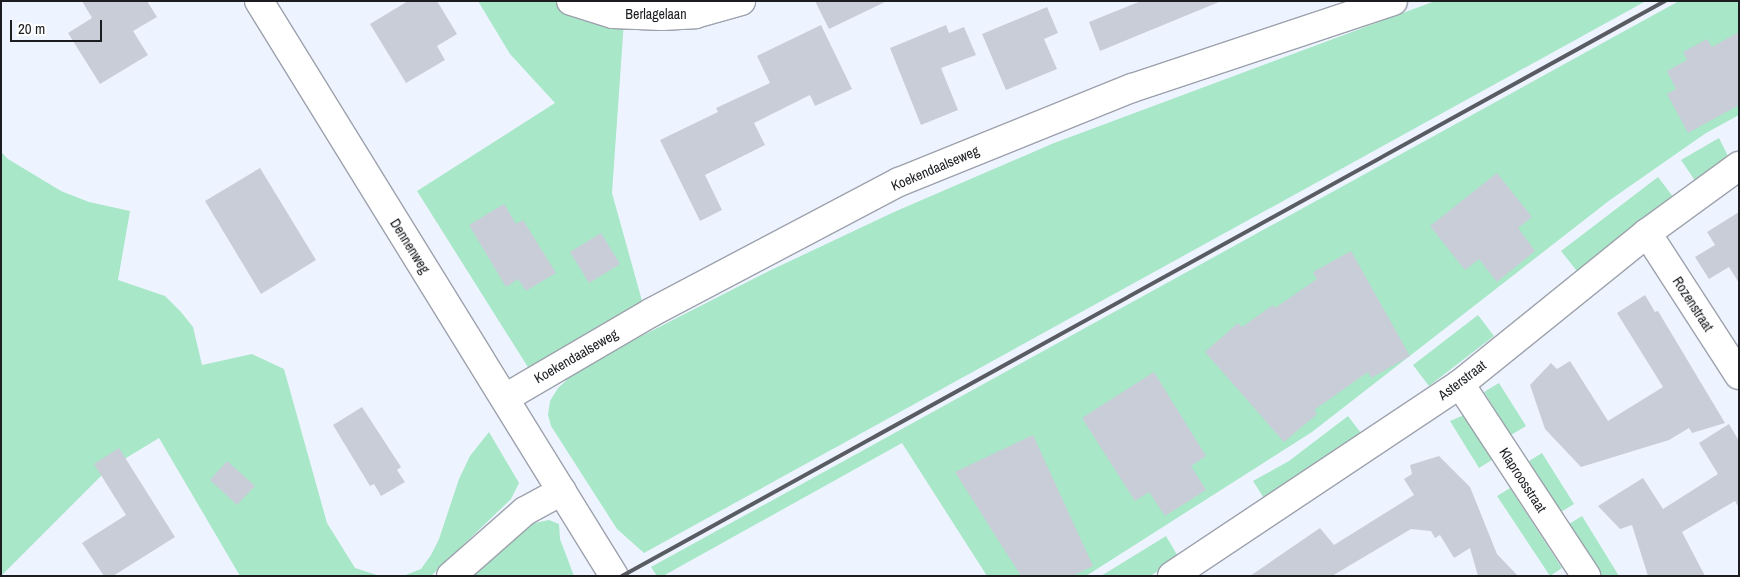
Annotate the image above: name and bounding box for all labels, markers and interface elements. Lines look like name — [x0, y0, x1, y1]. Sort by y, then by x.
street label: Berlagelaan — [625, 6, 687, 22]
scale bar — [12, 10, 105, 42]
text: 20 m — [18, 18, 45, 39]
street label: Koekendaalseweg — [889, 142, 981, 194]
street label: Dennenweg — [387, 216, 433, 276]
street label: Rozenstraat — [1669, 273, 1717, 335]
street label: Koekendaalseweg — [531, 325, 621, 387]
street label: Asterstraat — [1435, 357, 1489, 403]
street label: Klaproosstraat — [1496, 444, 1550, 516]

